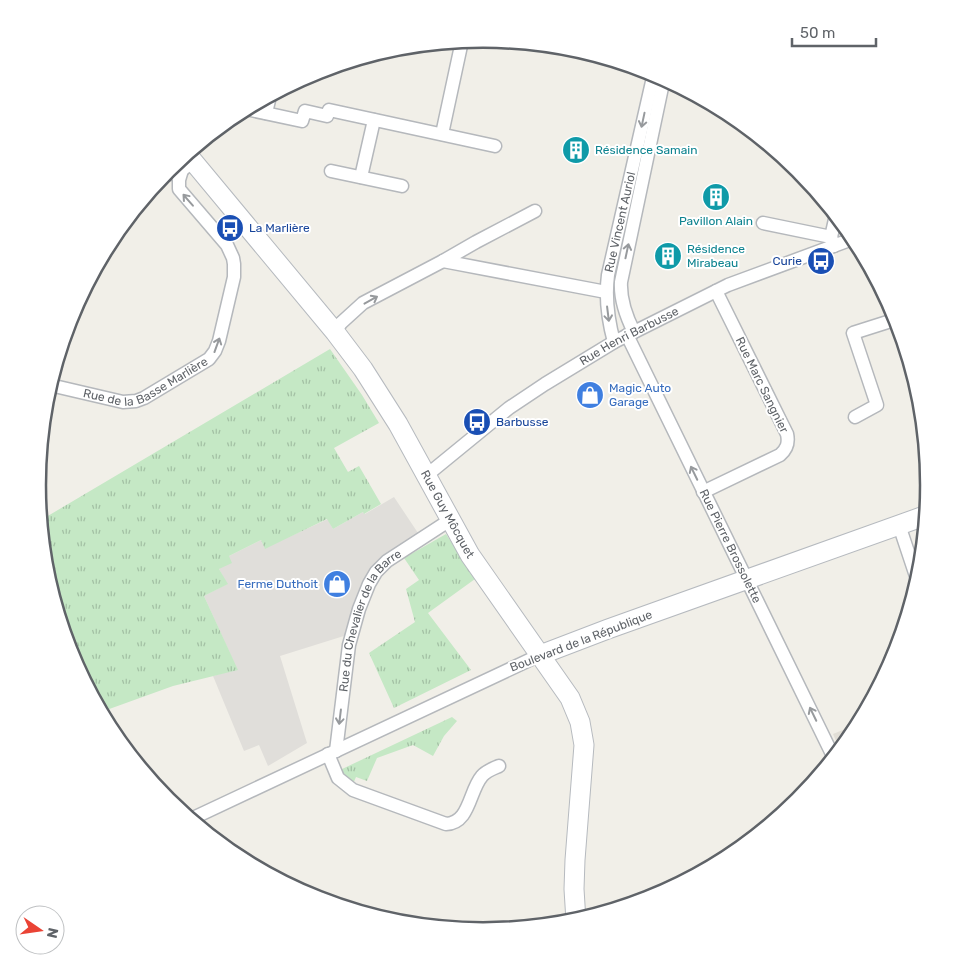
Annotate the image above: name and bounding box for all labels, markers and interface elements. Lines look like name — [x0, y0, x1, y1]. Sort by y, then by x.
scale bar — [792, 15, 876, 47]
text: 50 m — [800, 24, 835, 42]
one-way arrow — [638, 112, 647, 128]
building icon: Résidence Samain — [561, 135, 591, 165]
place label: Résidence Samain — [595, 143, 698, 157]
street label: Rue Vincent Auriol — [602, 170, 638, 274]
building icon: Pavillon Alain — [701, 182, 731, 212]
one-way arrow — [183, 194, 194, 207]
bus stop icon: La Marlière — [215, 213, 245, 243]
place label: Pavillon Alain — [679, 214, 753, 228]
place label: La Marlière — [249, 221, 310, 235]
building icon: Résidence Mirabeau — [653, 241, 683, 271]
place label: Résidence Mirabeau — [687, 242, 745, 270]
one-way arrow — [623, 243, 633, 259]
bus stop icon: Curie — [806, 246, 836, 276]
place label: Curie — [773, 254, 802, 268]
one-way arrow — [363, 294, 377, 304]
street label: Rue Henri Barbusse — [577, 304, 681, 368]
one-way arrow — [603, 305, 613, 321]
street label: Rue Marc Sangnier — [733, 335, 791, 436]
one-way arrow — [213, 338, 222, 353]
street label: Rue de la Basse Marlière — [82, 354, 210, 409]
shop icon: Magic Auto Garage — [575, 380, 605, 410]
place label: Magic Auto Garage — [609, 381, 671, 409]
bus stop icon: Barbusse — [462, 407, 492, 437]
place label: Barbusse — [496, 415, 549, 429]
one-way arrow — [689, 466, 698, 481]
street label: Rue Guy Môcquet — [418, 468, 477, 561]
street label: Rue Pierre Brossolette — [697, 487, 764, 606]
street label: Rue du Chevalier de la Barre — [336, 546, 404, 693]
shop icon: Ferme Duthoit — [322, 569, 352, 599]
place label: Ferme Duthoit — [238, 577, 318, 591]
street label: Boulevard de la République — [508, 607, 654, 675]
one-way arrow — [808, 707, 817, 722]
one-way arrow — [335, 708, 345, 724]
north arrow — [15, 905, 65, 955]
text: N — [43, 926, 62, 940]

